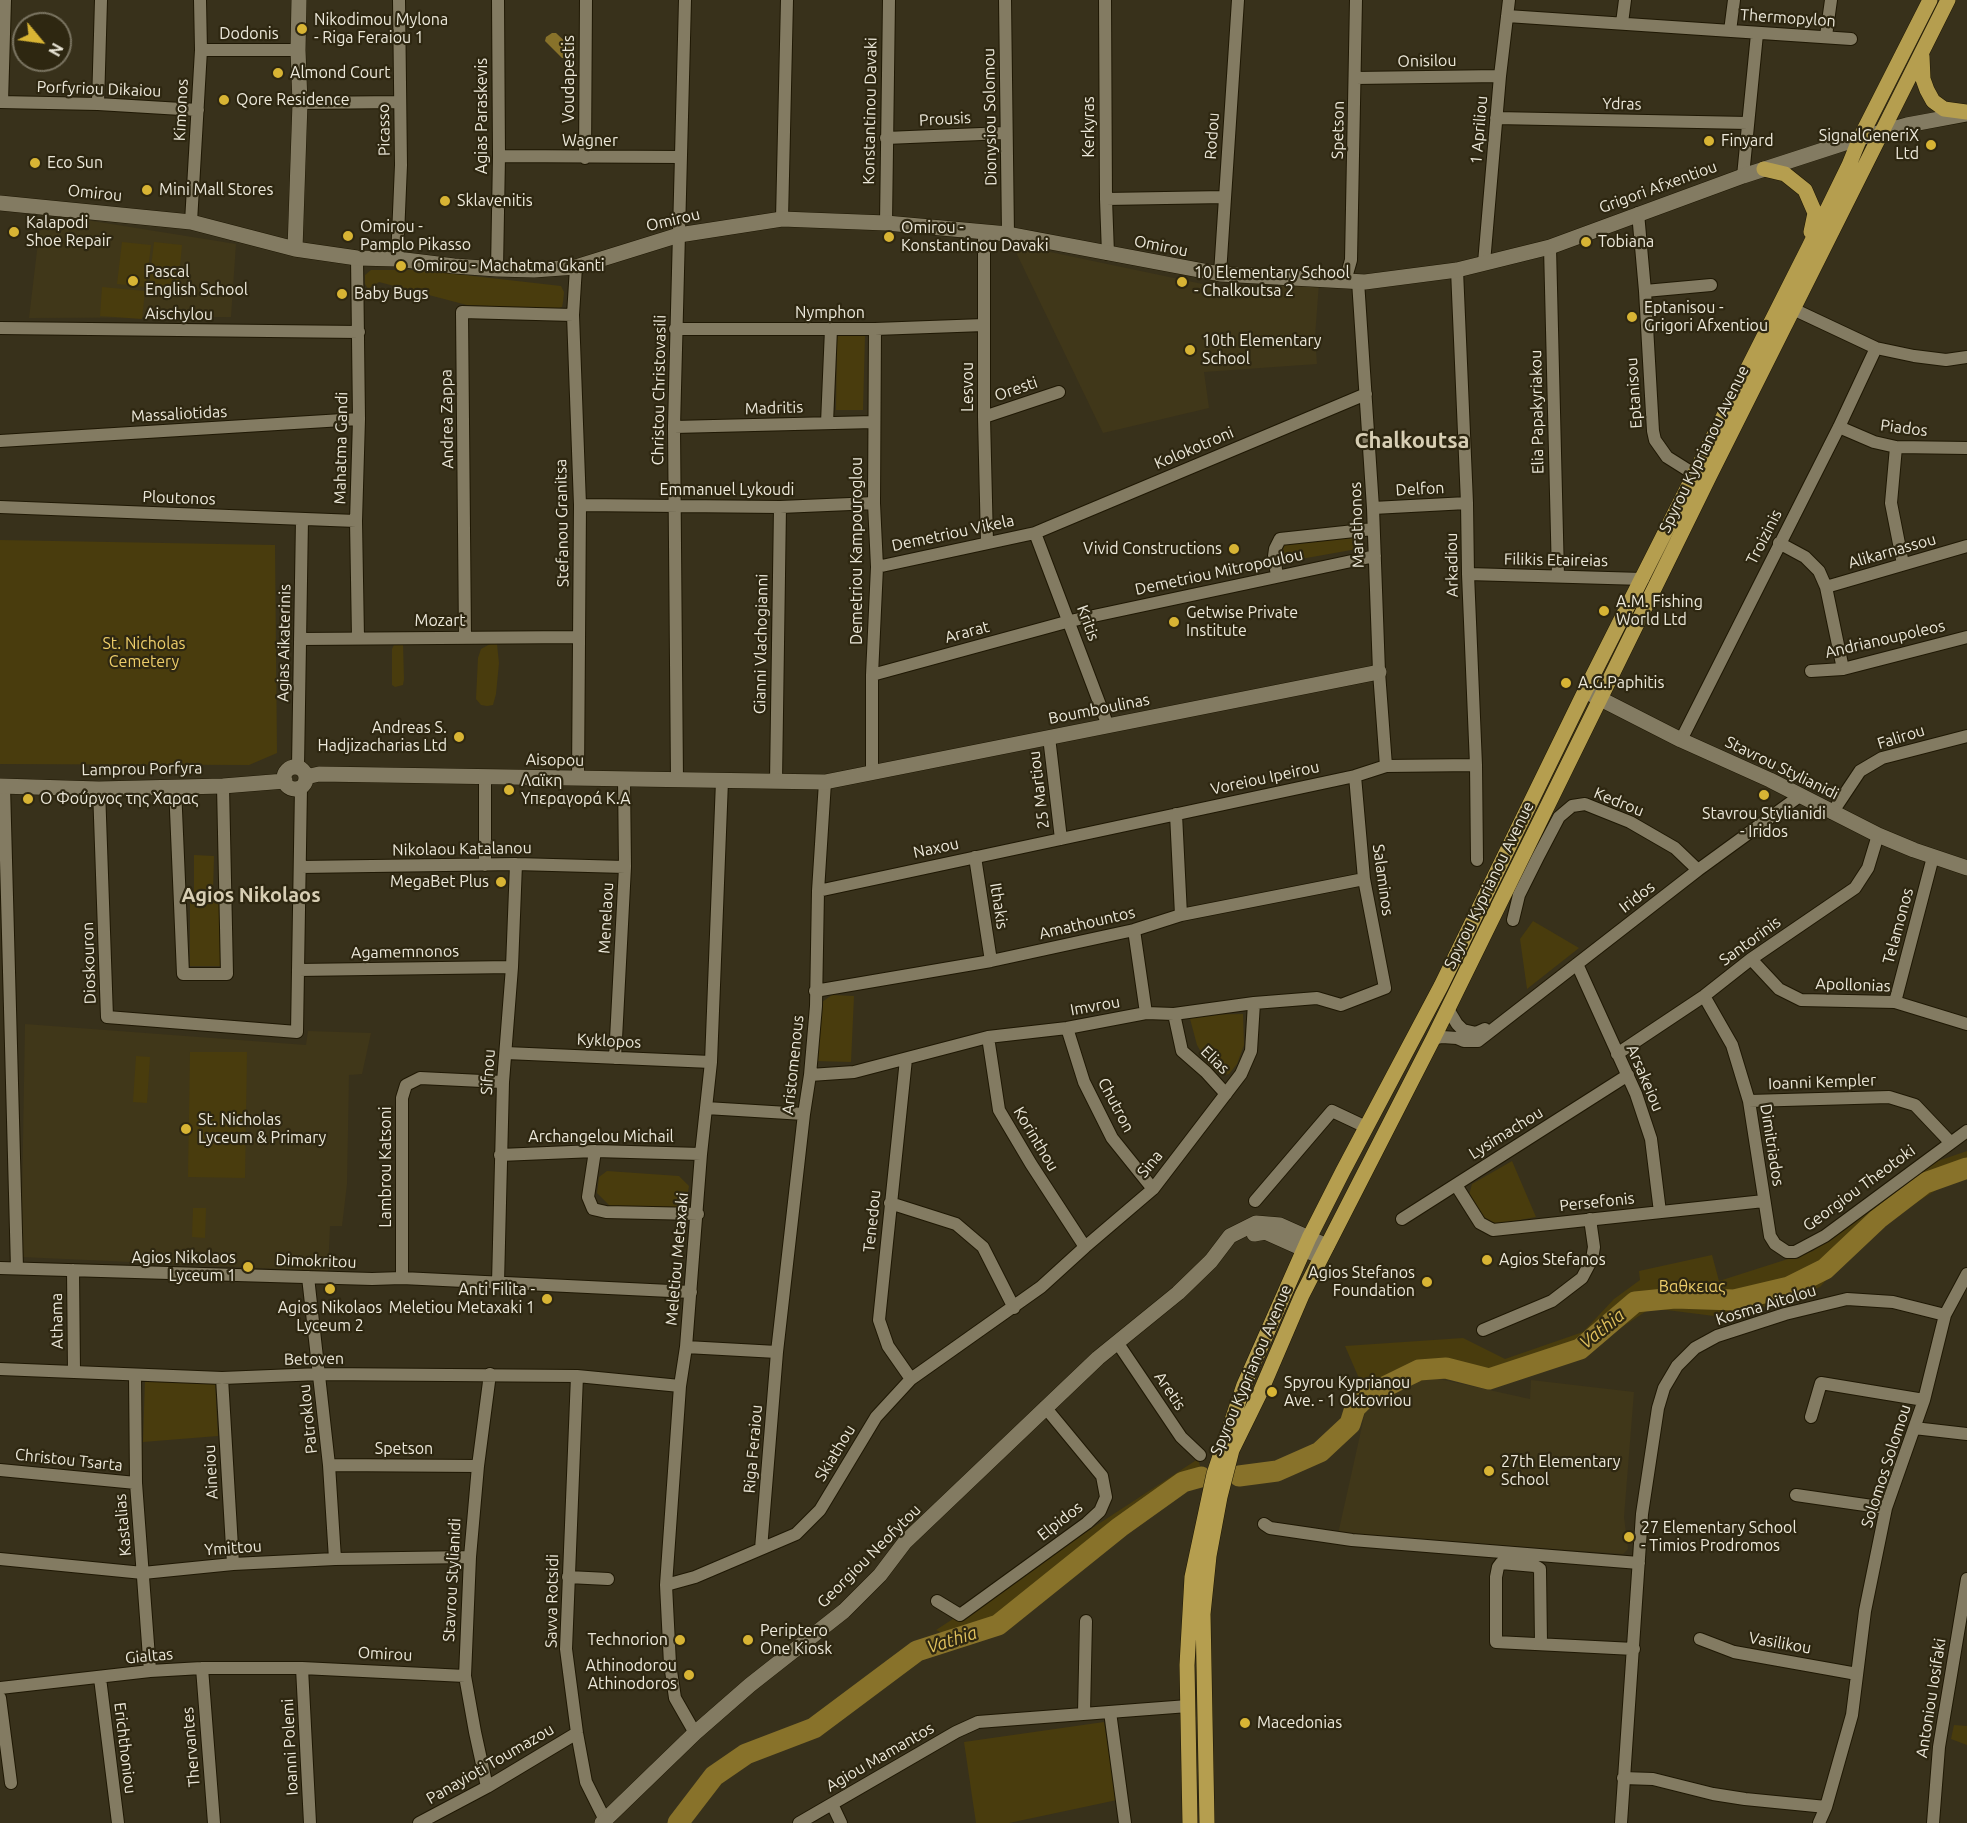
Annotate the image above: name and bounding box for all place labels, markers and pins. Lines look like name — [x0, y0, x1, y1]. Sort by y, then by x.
place label: Nikodimou Mylona - Riga Feraiou 1 — [314, 10, 448, 48]
marker: Nikodimou Mylona - Riga Feraiou 1 — [295, 22, 309, 36]
place label: Almond Court — [290, 63, 391, 83]
marker: Almond Court — [271, 66, 285, 80]
place label: Qore Residence — [236, 90, 349, 110]
marker: Qore Residence — [217, 93, 231, 107]
place label: SignalGeneriX Ltd — [1819, 126, 1919, 164]
place label: Finyard — [1721, 131, 1774, 151]
marker: Finyard — [1702, 134, 1716, 148]
marker: SignalGeneriX Ltd — [1924, 138, 1938, 152]
place label: Eco Sun — [47, 153, 103, 173]
marker: Eco Sun — [28, 156, 42, 170]
place label: Mini Mall Stores — [159, 180, 273, 200]
marker: Mini Mall Stores — [140, 183, 154, 197]
place label: Sklavenitis — [457, 191, 533, 211]
marker: Sklavenitis — [438, 194, 452, 208]
place label: Kalapodi Shoe Repair — [26, 213, 112, 251]
place label: Omirou - Pamplo Pikasso — [360, 217, 471, 255]
place label: Omirou - Konstantinou Davaki — [901, 218, 1049, 256]
marker: Kalapodi Shoe Repair — [7, 225, 21, 239]
marker: Omirou - Pamplo Pikasso — [341, 229, 355, 243]
marker: Omirou - Konstantinou Davaki — [882, 230, 896, 244]
place label: Tobiana — [1598, 232, 1654, 252]
marker: Tobiana — [1579, 235, 1593, 249]
place label: Omirou - Machatma Gkanti — [413, 256, 605, 276]
marker: Omirou - Machatma Gkanti — [394, 259, 408, 273]
place label: Pascal English School — [145, 262, 248, 300]
place label: 10 Elementary School - Chalkoutsa 2 — [1194, 263, 1350, 301]
marker: Pascal English School — [126, 274, 140, 288]
marker: 10 Elementary School - Chalkoutsa 2 — [1175, 275, 1189, 289]
place label: Baby Bugs — [354, 284, 429, 304]
marker: Baby Bugs — [335, 287, 349, 301]
place label: Eptanisou - Grigori Afxentiou — [1644, 298, 1768, 336]
marker: Eptanisou - Grigori Afxentiou — [1625, 310, 1639, 324]
place label: 10th Elementary School — [1202, 331, 1322, 369]
marker: 10th Elementary School — [1183, 343, 1197, 357]
place label: Vivid Constructions — [1083, 539, 1222, 559]
marker: Vivid Constructions — [1227, 542, 1241, 556]
place label: A.M. Fishing World Ltd — [1616, 592, 1703, 630]
place label: Getwise Private Institute — [1186, 603, 1298, 641]
marker: A.M. Fishing World Ltd — [1597, 604, 1611, 618]
marker: Getwise Private Institute — [1167, 615, 1181, 629]
place label: A.G.Paphitis — [1578, 673, 1664, 693]
marker: A.G.Paphitis — [1559, 676, 1573, 690]
place label: Andreas S. Hadjizacharias Ltd — [318, 718, 447, 756]
marker: Andreas S. Hadjizacharias Ltd — [452, 730, 466, 744]
place label: Λαϊκη Υπεραγορά Κ.Α — [521, 771, 631, 809]
marker: Λαϊκη Υπεραγορά Κ.Α — [502, 783, 516, 797]
marker: Stavrou Stylianidi - Iridos — [1757, 788, 1771, 802]
place label: Ο Φούρνος της Χαρας — [40, 789, 198, 809]
marker: Ο Φούρνος της Χαρας — [21, 792, 35, 806]
place label: Stavrou Stylianidi - Iridos — [1702, 804, 1826, 842]
place label: MegaBet Plus — [390, 872, 489, 892]
marker: MegaBet Plus — [494, 875, 508, 889]
place label: St. Nicholas Lyceum & Primary — [198, 1110, 326, 1148]
marker: St. Nicholas Lyceum & Primary — [179, 1122, 193, 1136]
place label: Agios Nikolaos Lyceum 1 — [131, 1248, 236, 1286]
place label: Agios Stefanos — [1499, 1250, 1606, 1270]
marker: Agios Stefanos — [1480, 1253, 1494, 1267]
marker: Agios Nikolaos Lyceum 1 — [241, 1260, 255, 1274]
place label: Agios Stefanos Foundation — [1308, 1263, 1415, 1301]
marker: Agios Stefanos Foundation — [1420, 1275, 1434, 1289]
place label: Anti Filita - Meletiou Metaxaki 1 — [389, 1280, 535, 1318]
marker: Agios Nikolaos Lyceum 2 — [323, 1282, 337, 1296]
marker: Anti Filita - Meletiou Metaxaki 1 — [540, 1292, 554, 1306]
place label: Agios Nikolaos Lyceum 2 — [278, 1298, 382, 1336]
place label: Spyrou Kyprianou Ave. - 1 Oktovriou — [1284, 1373, 1412, 1411]
marker: Spyrou Kyprianou Ave. - 1 Oktovriou — [1265, 1385, 1279, 1399]
place label: 27th Elementary School — [1501, 1452, 1621, 1490]
marker: 27th Elementary School — [1482, 1464, 1496, 1478]
place label: 27 Elementary School - Timios Prodromos — [1641, 1518, 1797, 1556]
marker: 27 Elementary School - Timios Prodromos — [1622, 1530, 1636, 1544]
place label: Periptero One Kiosk — [760, 1621, 832, 1659]
place label: Technorion — [588, 1630, 668, 1650]
marker: Technorion — [673, 1633, 687, 1647]
marker: Periptero One Kiosk — [741, 1633, 755, 1647]
place label: Athinodorou Athinodoros — [586, 1656, 677, 1694]
marker: Athinodorou Athinodoros — [682, 1668, 696, 1682]
place label: Macedonias — [1257, 1713, 1342, 1733]
marker: Macedonias — [1238, 1716, 1252, 1730]

